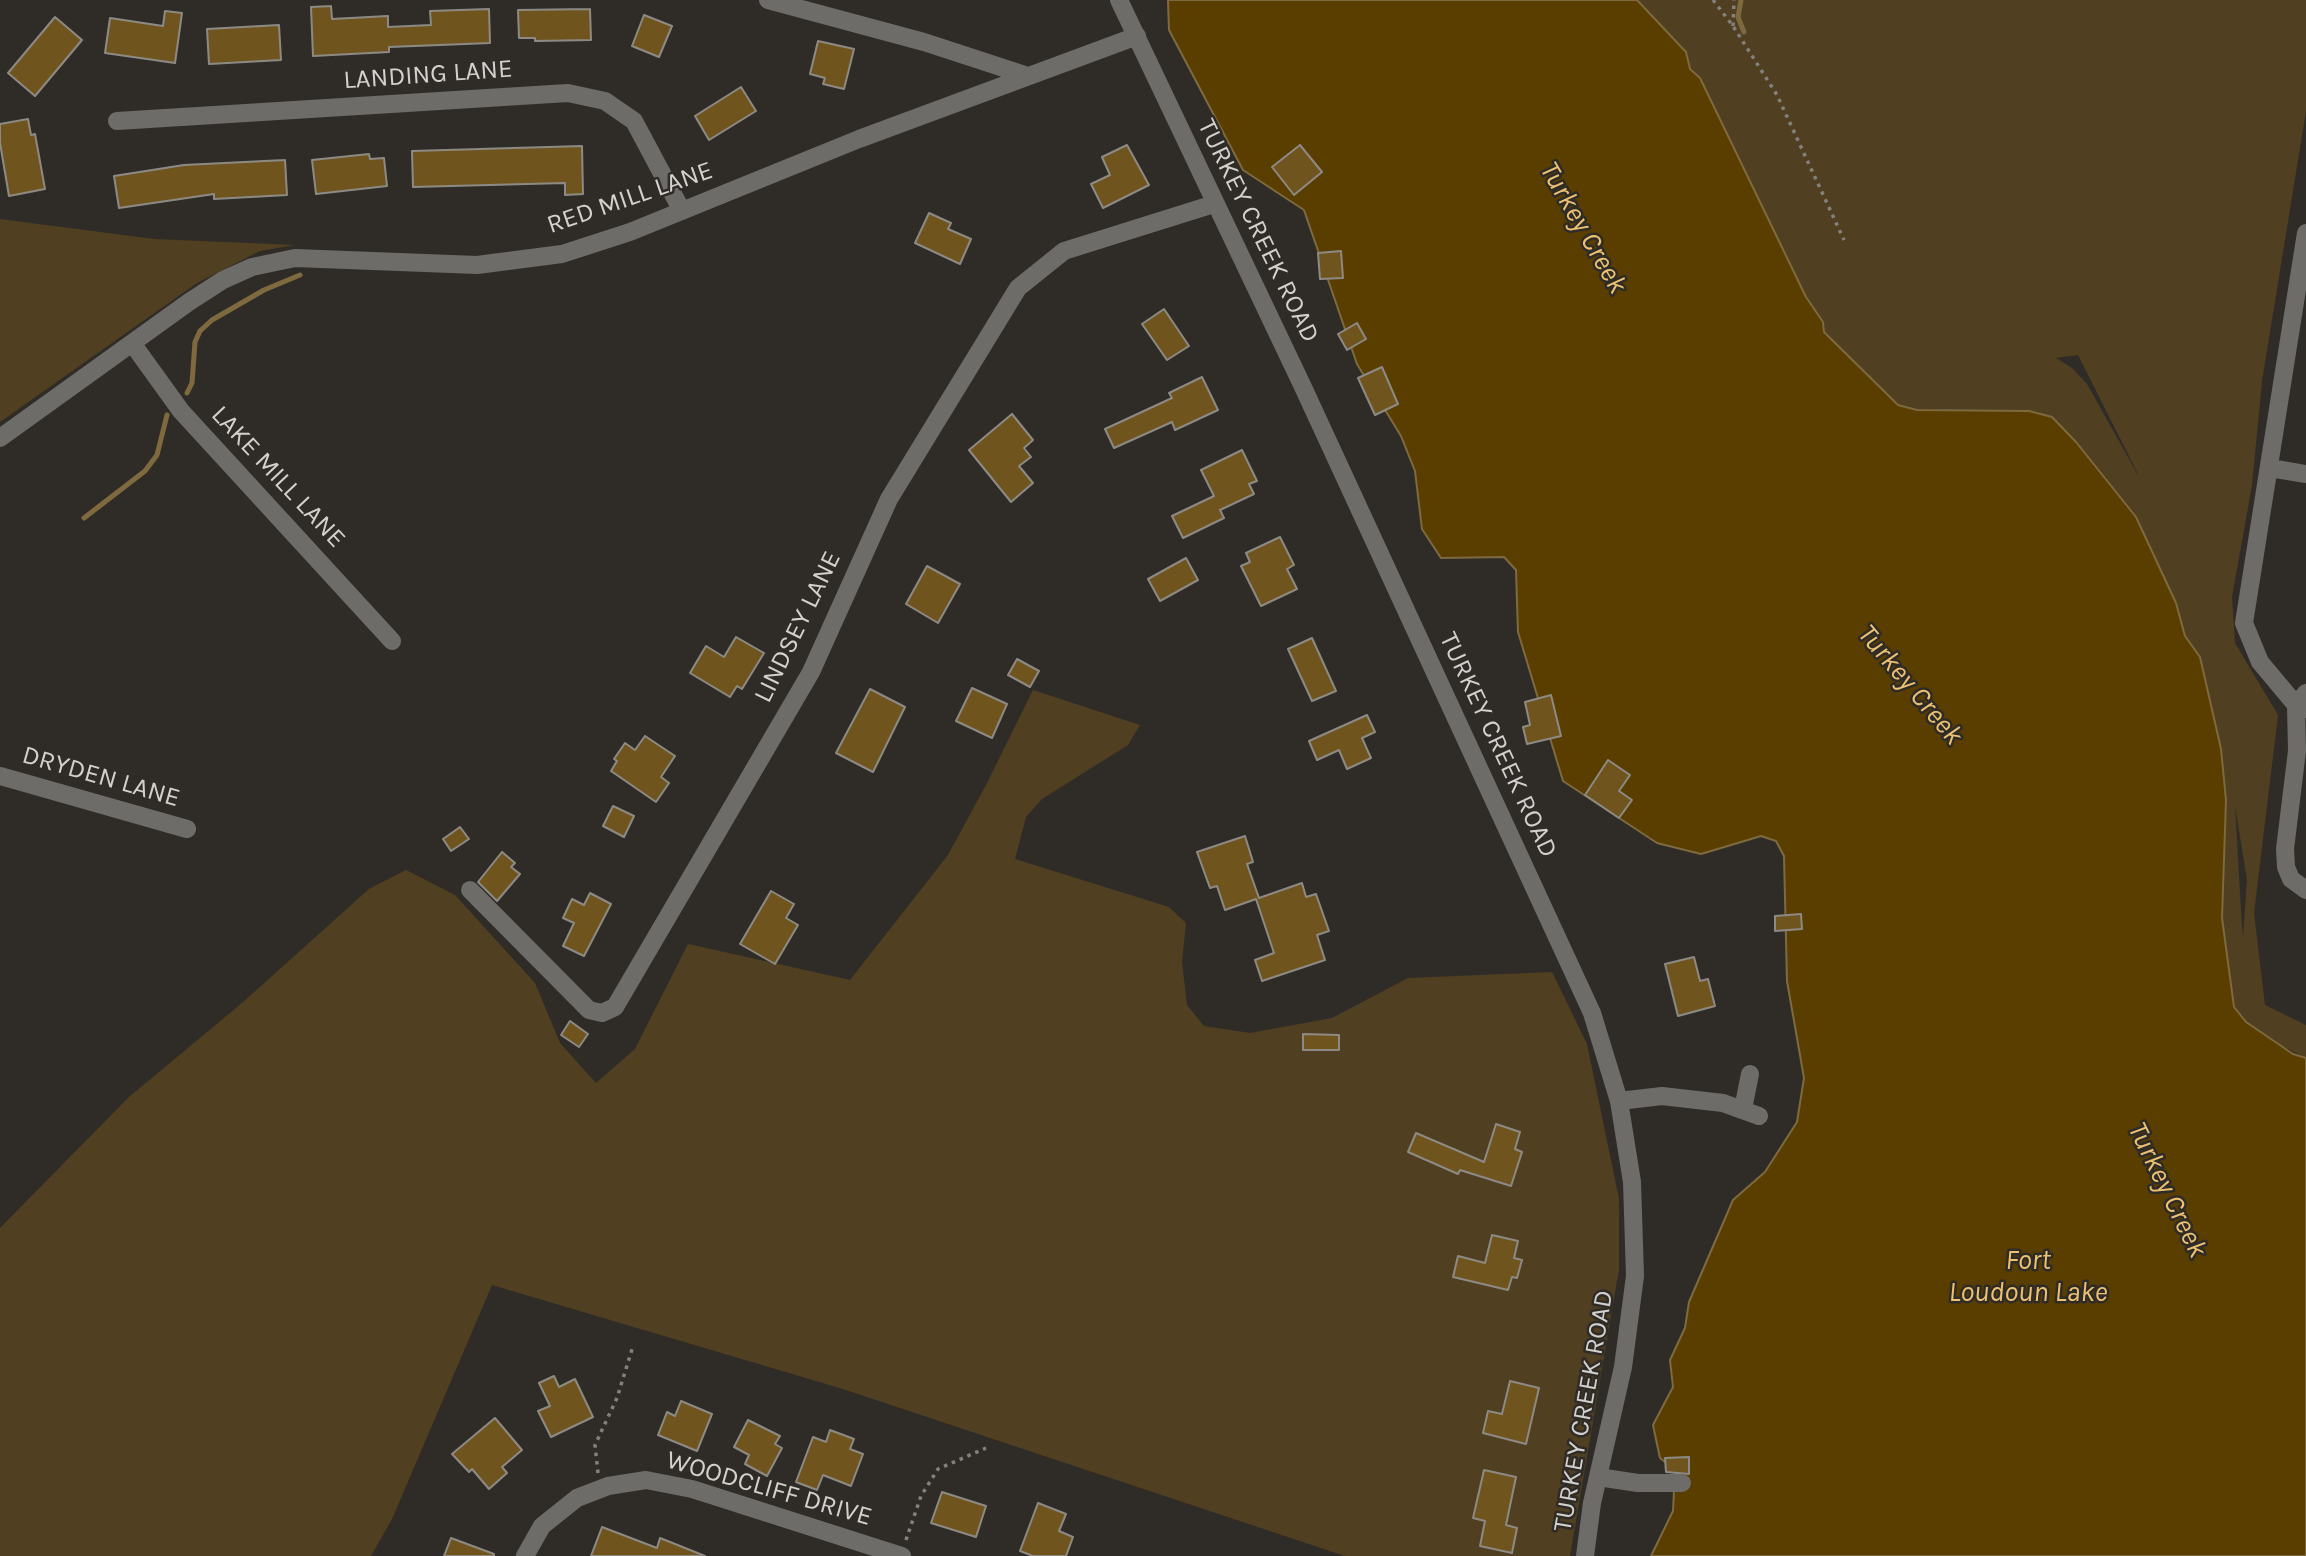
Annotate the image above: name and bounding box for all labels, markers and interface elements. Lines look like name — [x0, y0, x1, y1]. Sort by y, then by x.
street label: LANDING LANE — [342, 54, 514, 96]
street label: TURKEY CREEK ROAD — [1190, 114, 1326, 348]
street label: RED MILL LANE — [543, 155, 717, 241]
water label: Turkey Creek — [1532, 156, 1634, 300]
street label: LAKE MILL LANE — [204, 399, 352, 555]
street label: LINDSEY LANE — [748, 546, 848, 708]
water label: Turkey Creek — [1850, 618, 1970, 752]
street label: TURKEY CREEK ROAD — [1432, 628, 1564, 862]
street label: DRYDEN LANE — [19, 740, 183, 814]
water label: Turkey Creek — [2120, 1117, 2214, 1263]
water label: Fort Loudoun Lake — [1948, 1244, 2108, 1310]
street label: TURKEY CREEK ROAD — [1547, 1288, 1621, 1534]
street label: WOODCLIFF DRIVE — [663, 1445, 875, 1533]

